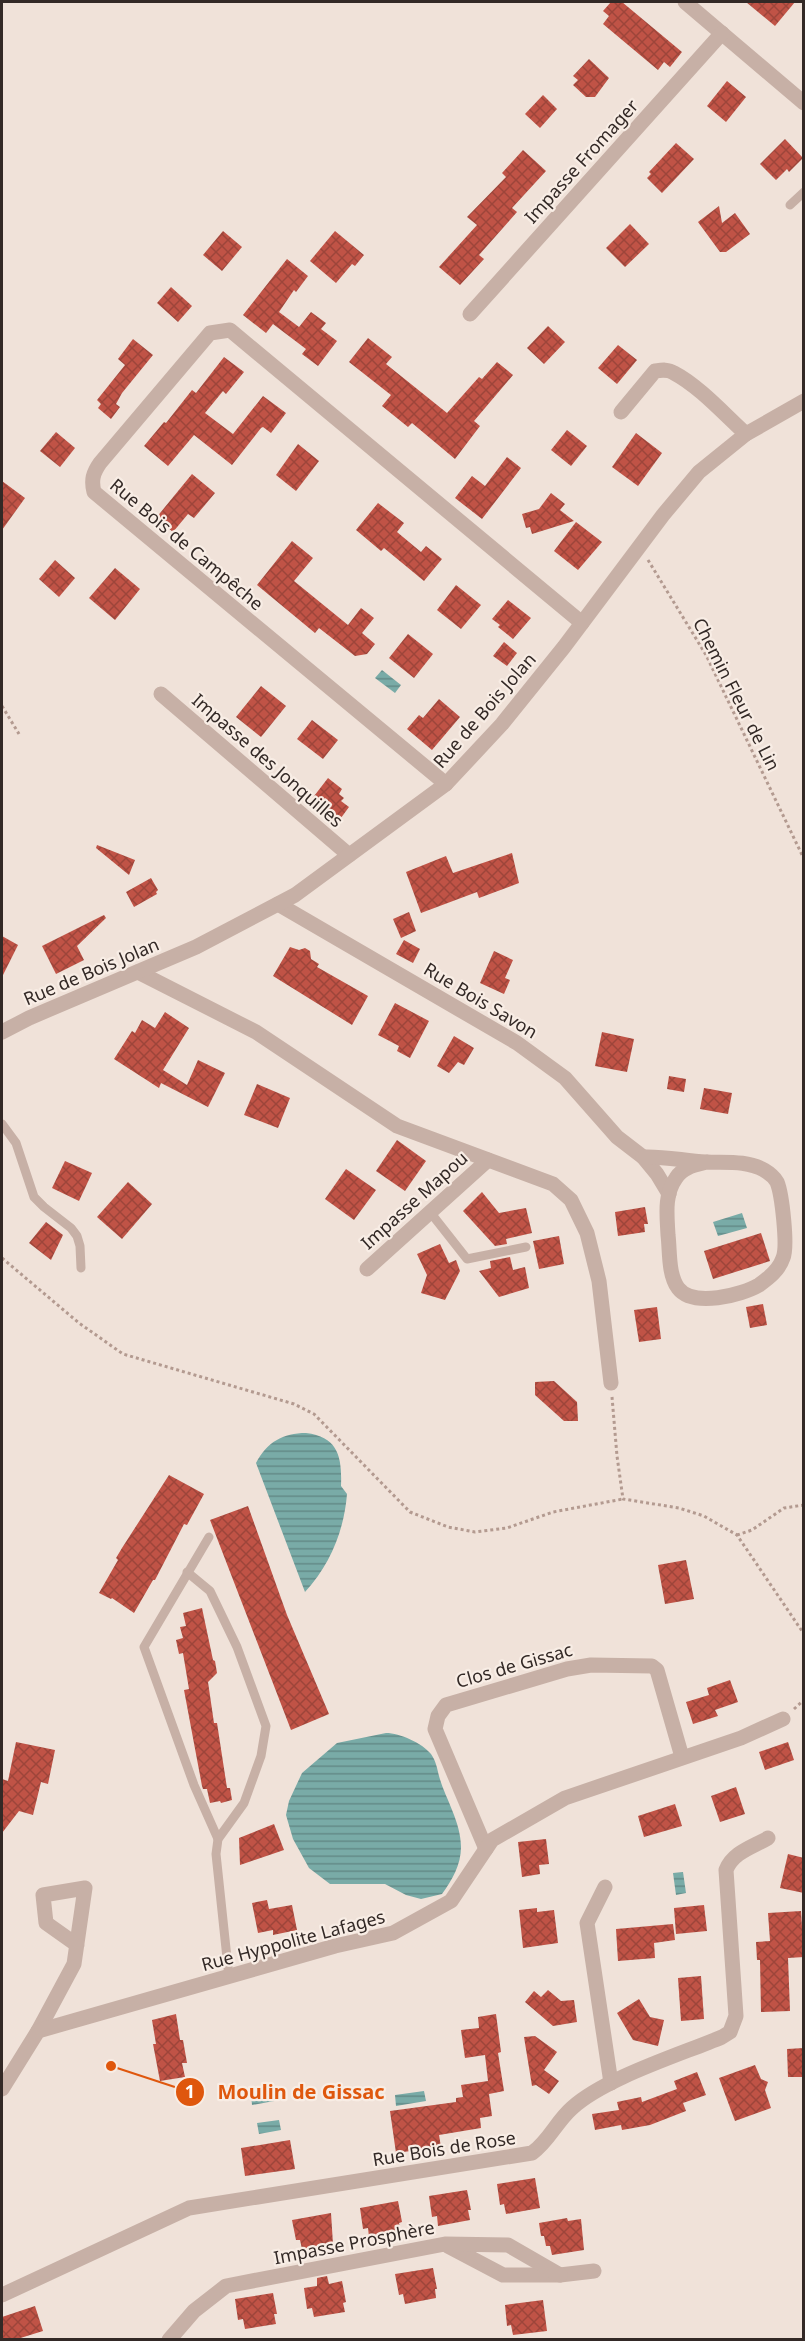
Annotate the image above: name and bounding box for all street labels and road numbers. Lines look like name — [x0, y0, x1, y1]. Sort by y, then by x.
street label: Impasse Fromager — [519, 93, 644, 228]
street label: Rue Bois de Campêche — [105, 473, 269, 615]
street label: Chemin Fleur de Lin — [688, 614, 786, 774]
street label: Rue de Bois Jolan — [427, 647, 541, 773]
street label: Impasse des Jonquilles — [187, 688, 349, 832]
street label: Rue de Bois Jolan — [19, 932, 163, 1010]
street label: Rue Bois Savon — [420, 957, 542, 1043]
street label: Impasse Mapou — [356, 1146, 472, 1254]
street label: Clos de Gissac — [453, 1637, 575, 1693]
street label: Rue Hyppolite Lafages — [199, 1904, 387, 1976]
street label: Rue Bois de Rose — [371, 2125, 517, 2171]
street label: Impasse Prosphère — [272, 2215, 436, 2269]

